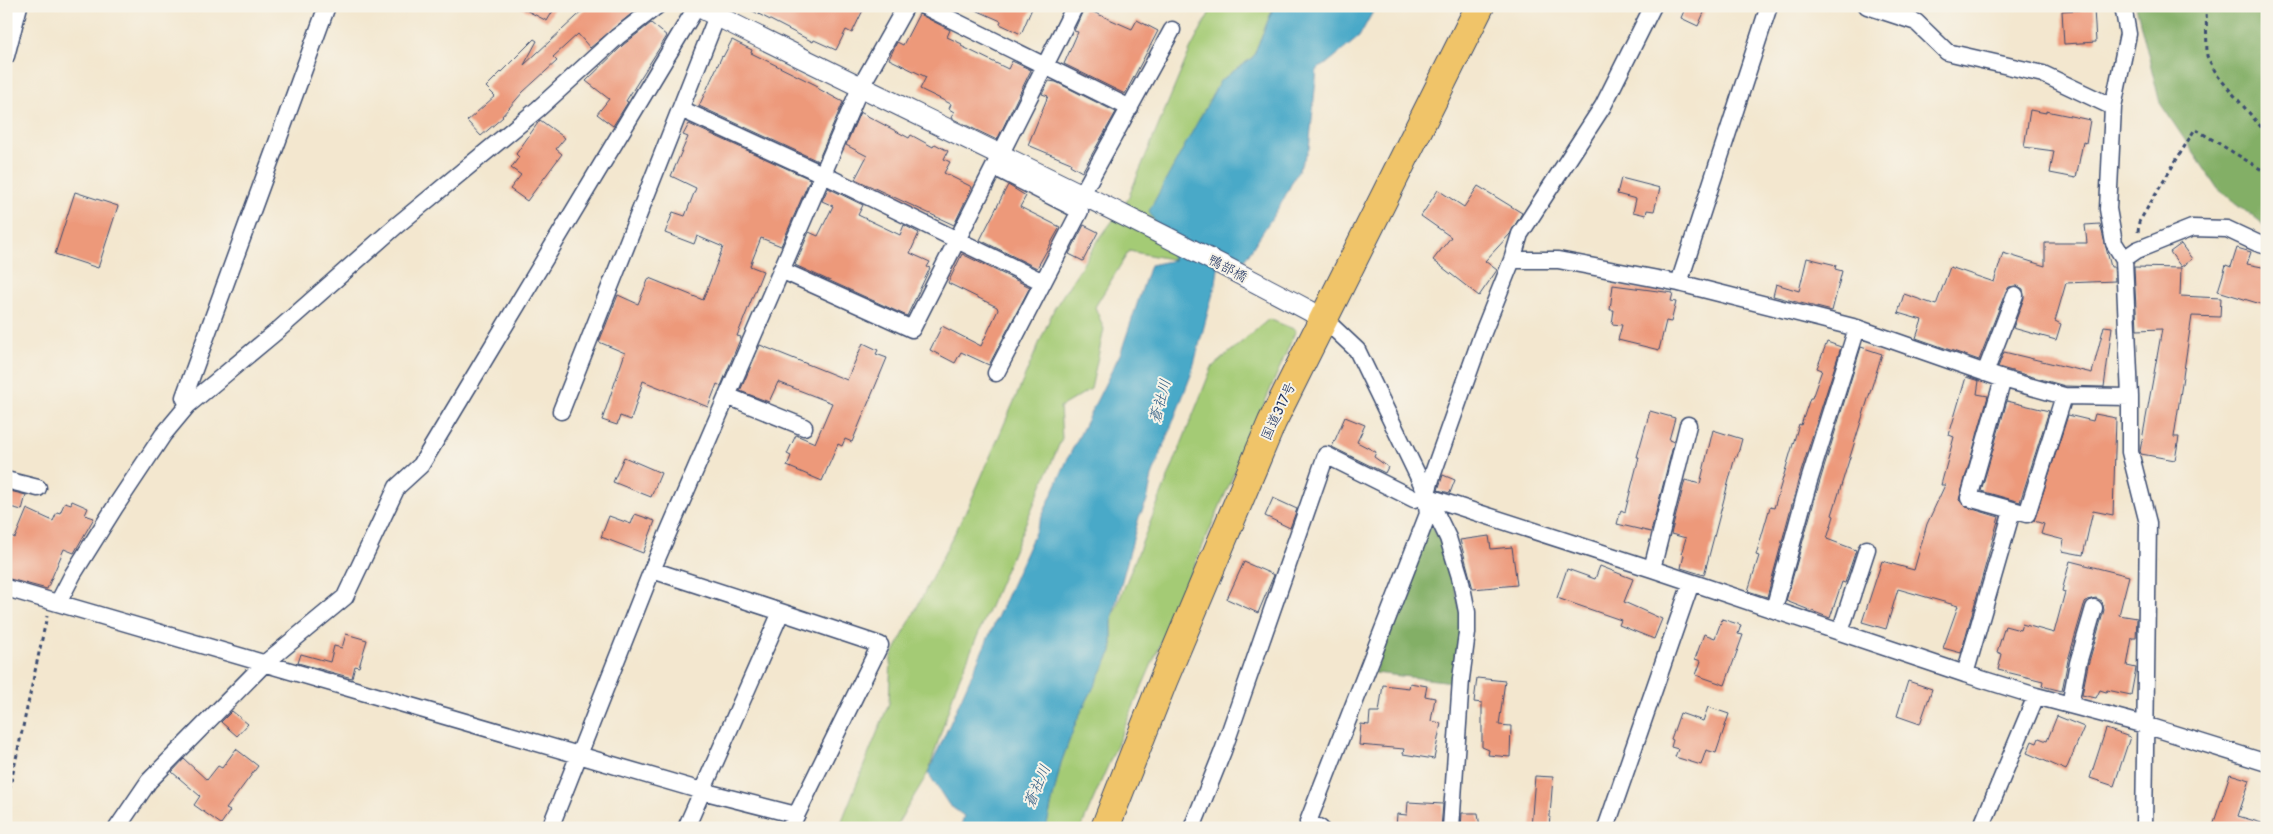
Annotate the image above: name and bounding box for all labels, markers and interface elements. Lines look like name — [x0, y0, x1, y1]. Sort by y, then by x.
street label: 鴨部橋 — [1205, 251, 1250, 286]
water label: 蒼社川 — [1145, 377, 1175, 425]
street label: 国道317号 — [1257, 379, 1299, 443]
water label: 蒼社川 — [1020, 762, 1055, 811]

